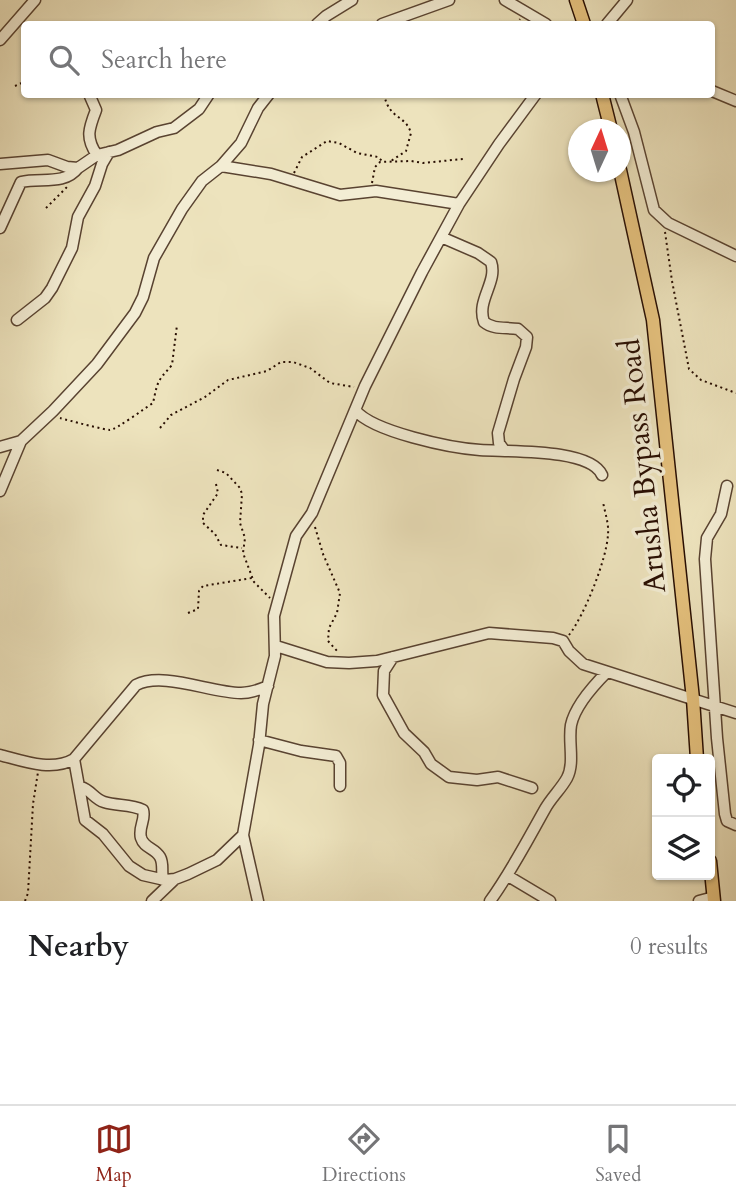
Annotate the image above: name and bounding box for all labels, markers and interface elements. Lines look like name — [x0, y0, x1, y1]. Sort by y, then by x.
search box — [21, 21, 715, 98]
icon: search — [45, 41, 83, 79]
text: Search here — [101, 42, 227, 77]
north arrow — [568, 119, 631, 182]
street label: Arusha Bypass Road — [609, 337, 676, 595]
map controls — [652, 754, 715, 880]
button: locate — [652, 754, 715, 817]
button: layers — [652, 817, 715, 880]
text: Nearby — [28, 926, 129, 967]
text: 0 results — [630, 931, 708, 962]
tab: Map — [95, 1120, 133, 1188]
tab: Directions — [322, 1120, 406, 1188]
tab: Saved — [595, 1120, 641, 1188]

